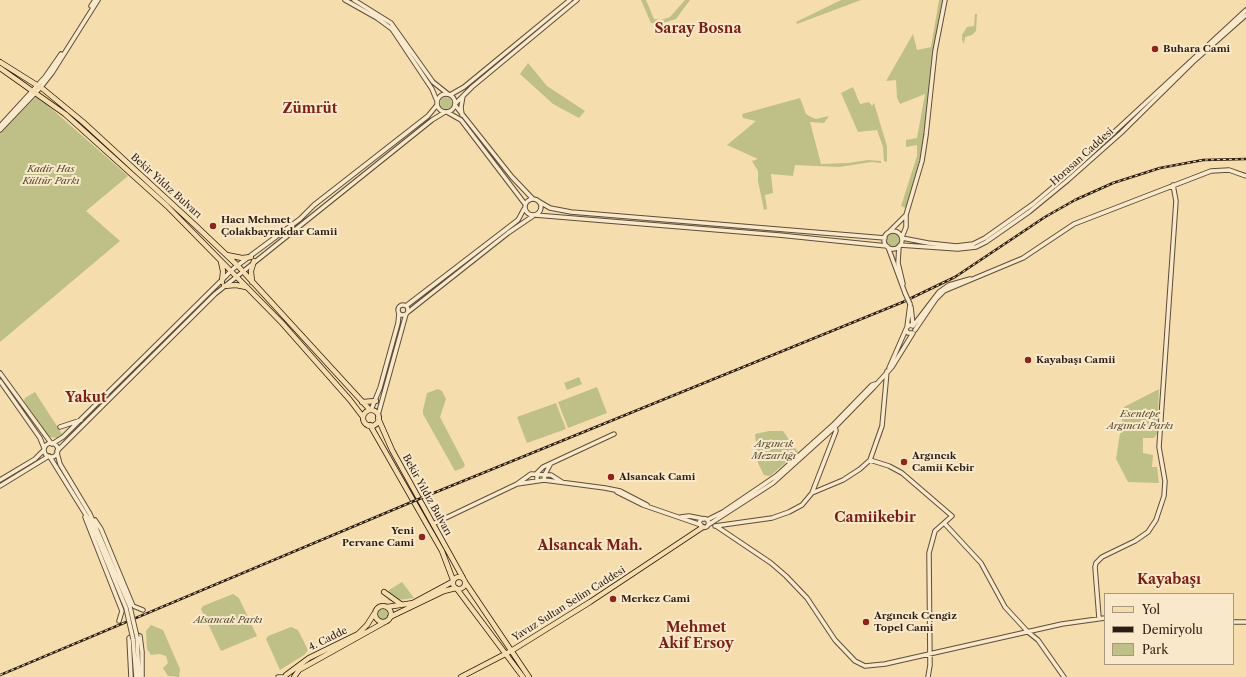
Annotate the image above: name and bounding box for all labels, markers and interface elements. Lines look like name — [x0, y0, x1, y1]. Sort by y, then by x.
district label: Saray Bosna — [654, 21, 742, 37]
place label: Buhara Cami — [1163, 43, 1230, 55]
marker: Buhara Cami — [1150, 44, 1160, 54]
district label: Zümrüt — [283, 101, 337, 117]
street label: Horasan Caddesi — [1048, 126, 1116, 188]
street label: Bekir Yıldız Bulvarı — [128, 151, 204, 221]
park label: Kadir Has Kültür Parkı — [22, 163, 80, 186]
place label: Hacı Mehmet Çolakbayrakdar Camii — [221, 214, 337, 238]
marker: Hacı Mehmet Çolakbayrakdar Camii — [208, 221, 218, 231]
place label: Kayabaşı Camii — [1036, 354, 1115, 366]
marker: Kayabaşı Camii — [1023, 355, 1033, 365]
district label: Yakut — [65, 390, 107, 406]
park label: Esentepe Argıncık Parkı — [1107, 408, 1173, 432]
park label: Argıncık Mezarlığı — [752, 438, 796, 462]
place label: Argıncık Camii Kebir — [912, 450, 974, 474]
street label: Bekir Yıldız Bulvarı — [400, 452, 454, 538]
marker: Argıncık Camii Kebir — [899, 457, 909, 467]
place label: Alsancak Cami — [619, 471, 695, 483]
marker: Alsancak Cami — [606, 472, 616, 482]
district label: Camiikebir — [834, 510, 916, 526]
place label: Yeni Pervane Cami — [342, 525, 414, 548]
marker: Yeni Pervane Cami — [417, 532, 427, 542]
district label: Alsancak Mah. — [538, 538, 642, 554]
street label: Yavuz Sultan Selim Caddesi — [510, 564, 628, 644]
district label: Kayabaşı — [1137, 572, 1201, 588]
place label: Merkez Cami — [621, 593, 690, 605]
legend — [1104, 593, 1234, 665]
marker: Merkez Cami — [608, 594, 618, 604]
text: Yol — [1142, 602, 1160, 617]
place label: Argıncık Cengiz Topel Cami — [874, 610, 957, 634]
park label: Alsancak Parkı — [193, 614, 263, 626]
marker: Argıncık Cengiz Topel Cami — [861, 617, 871, 627]
district label: Mehmet Akif Ersoy — [658, 620, 734, 652]
text: Demiryolu — [1142, 622, 1203, 637]
street label: 4. Cadde — [307, 624, 349, 654]
text: Park — [1142, 642, 1168, 657]

